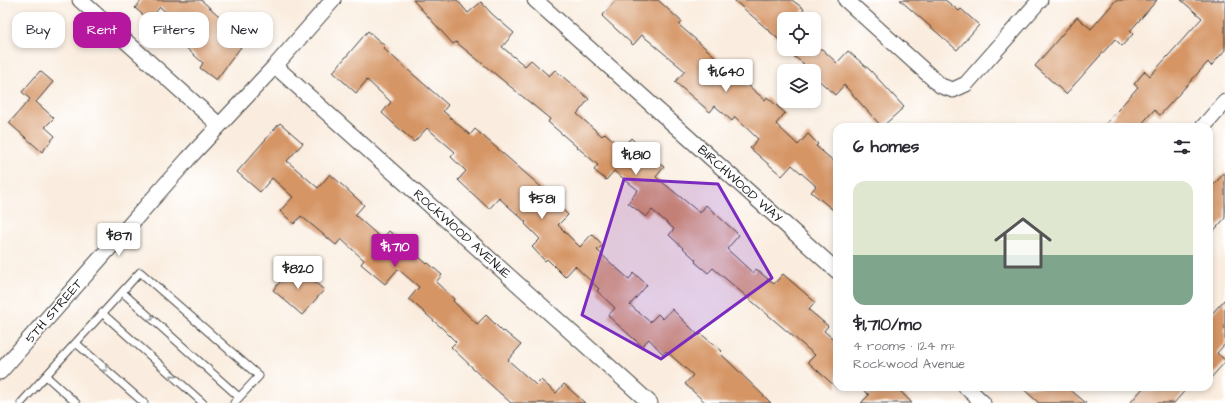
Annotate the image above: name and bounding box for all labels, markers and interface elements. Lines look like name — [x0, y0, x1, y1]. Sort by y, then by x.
chip: Buy — [12, 12, 65, 48]
chip: Rent — [73, 12, 131, 48]
chip: Filters — [139, 12, 209, 48]
chip: New — [217, 12, 273, 48]
map controls — [777, 12, 821, 108]
button: locate — [777, 12, 821, 56]
pin: $1,640 — [693, 59, 759, 93]
text: $1,640 — [708, 63, 744, 81]
button: layers — [777, 64, 821, 108]
text: 6 homes — [853, 135, 919, 159]
icon: filters — [1171, 136, 1193, 158]
street label: BIRCHWOOD WAY — [694, 141, 786, 227]
pin: $1,810 — [603, 142, 669, 176]
text: $1,810 — [621, 146, 651, 164]
street label: ROCKWOOD AVENUE — [409, 185, 515, 283]
pin: $581 — [518, 186, 566, 220]
text: $581 — [529, 190, 555, 208]
icon: home — [987, 207, 1059, 279]
pin: $871 — [95, 223, 143, 257]
text: $871 — [106, 227, 132, 245]
pin: $1,710 — [362, 234, 428, 268]
text: $1,710 — [380, 238, 410, 256]
pin: $820 — [274, 256, 322, 290]
text: $820 — [282, 260, 314, 278]
street label: 5TH STREET — [21, 274, 87, 347]
text: $1,710/mo — [853, 313, 922, 337]
one-way arrow — [146, 314, 153, 321]
text: 4 rooms · 124 m² — [853, 337, 956, 355]
text: Rockwood Avenue — [853, 355, 965, 373]
one-way arrow — [100, 364, 108, 372]
one-way arrow — [171, 375, 178, 382]

